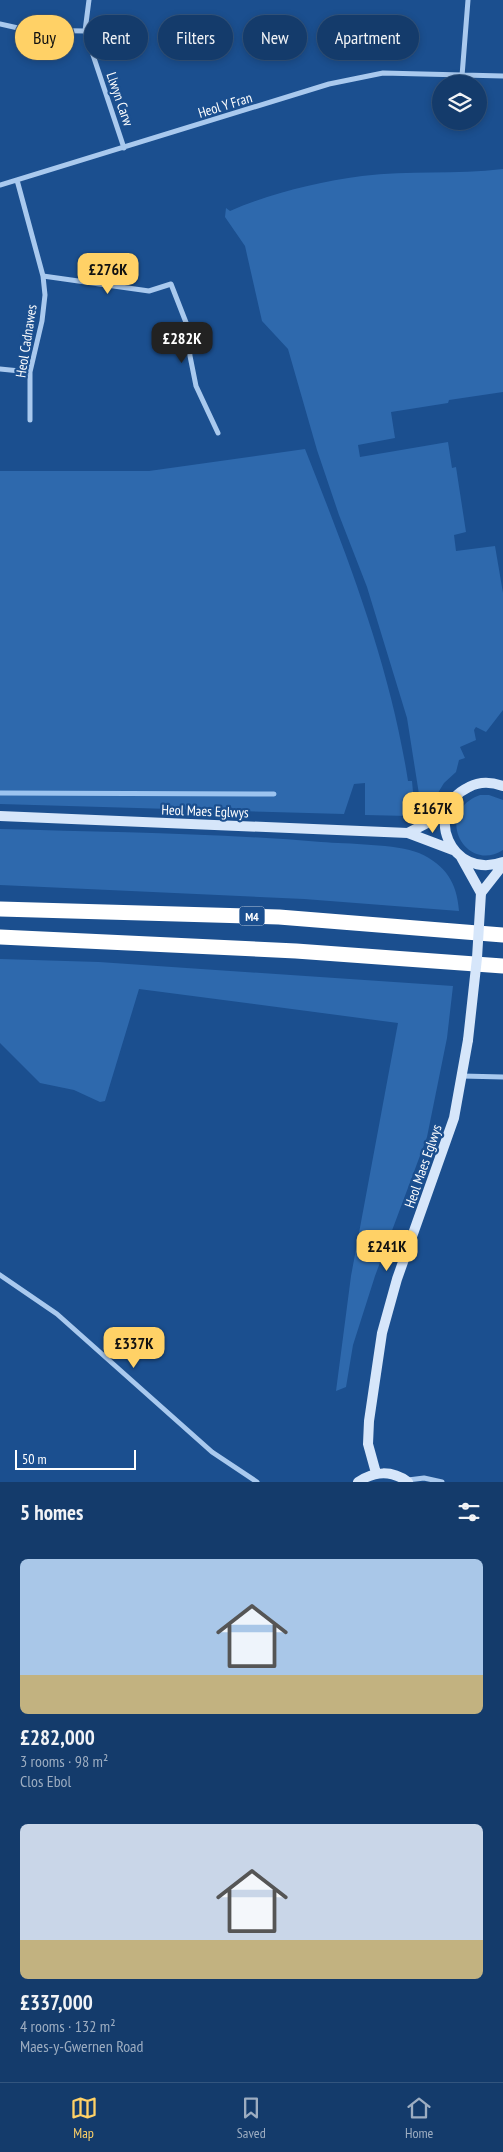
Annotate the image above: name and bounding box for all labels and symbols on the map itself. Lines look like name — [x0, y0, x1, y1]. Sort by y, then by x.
street label: Llwyn Carw — [102, 70, 138, 129]
street label: Heol Y Fran — [196, 88, 254, 122]
pin: £276K — [73, 252, 143, 295]
street label: Heol Cadnawes — [11, 303, 41, 379]
pin: £282K — [147, 322, 217, 364]
pin: £167K — [398, 792, 468, 834]
street label: Heol Maes Eglwys — [161, 800, 249, 822]
road number: M4 — [240, 906, 264, 926]
street label: Heol Maes Eglwys — [400, 1122, 446, 1210]
pin: £241K — [352, 1230, 422, 1272]
pin: £337K — [99, 1326, 169, 1369]
scale bar — [15, 1447, 136, 1470]

